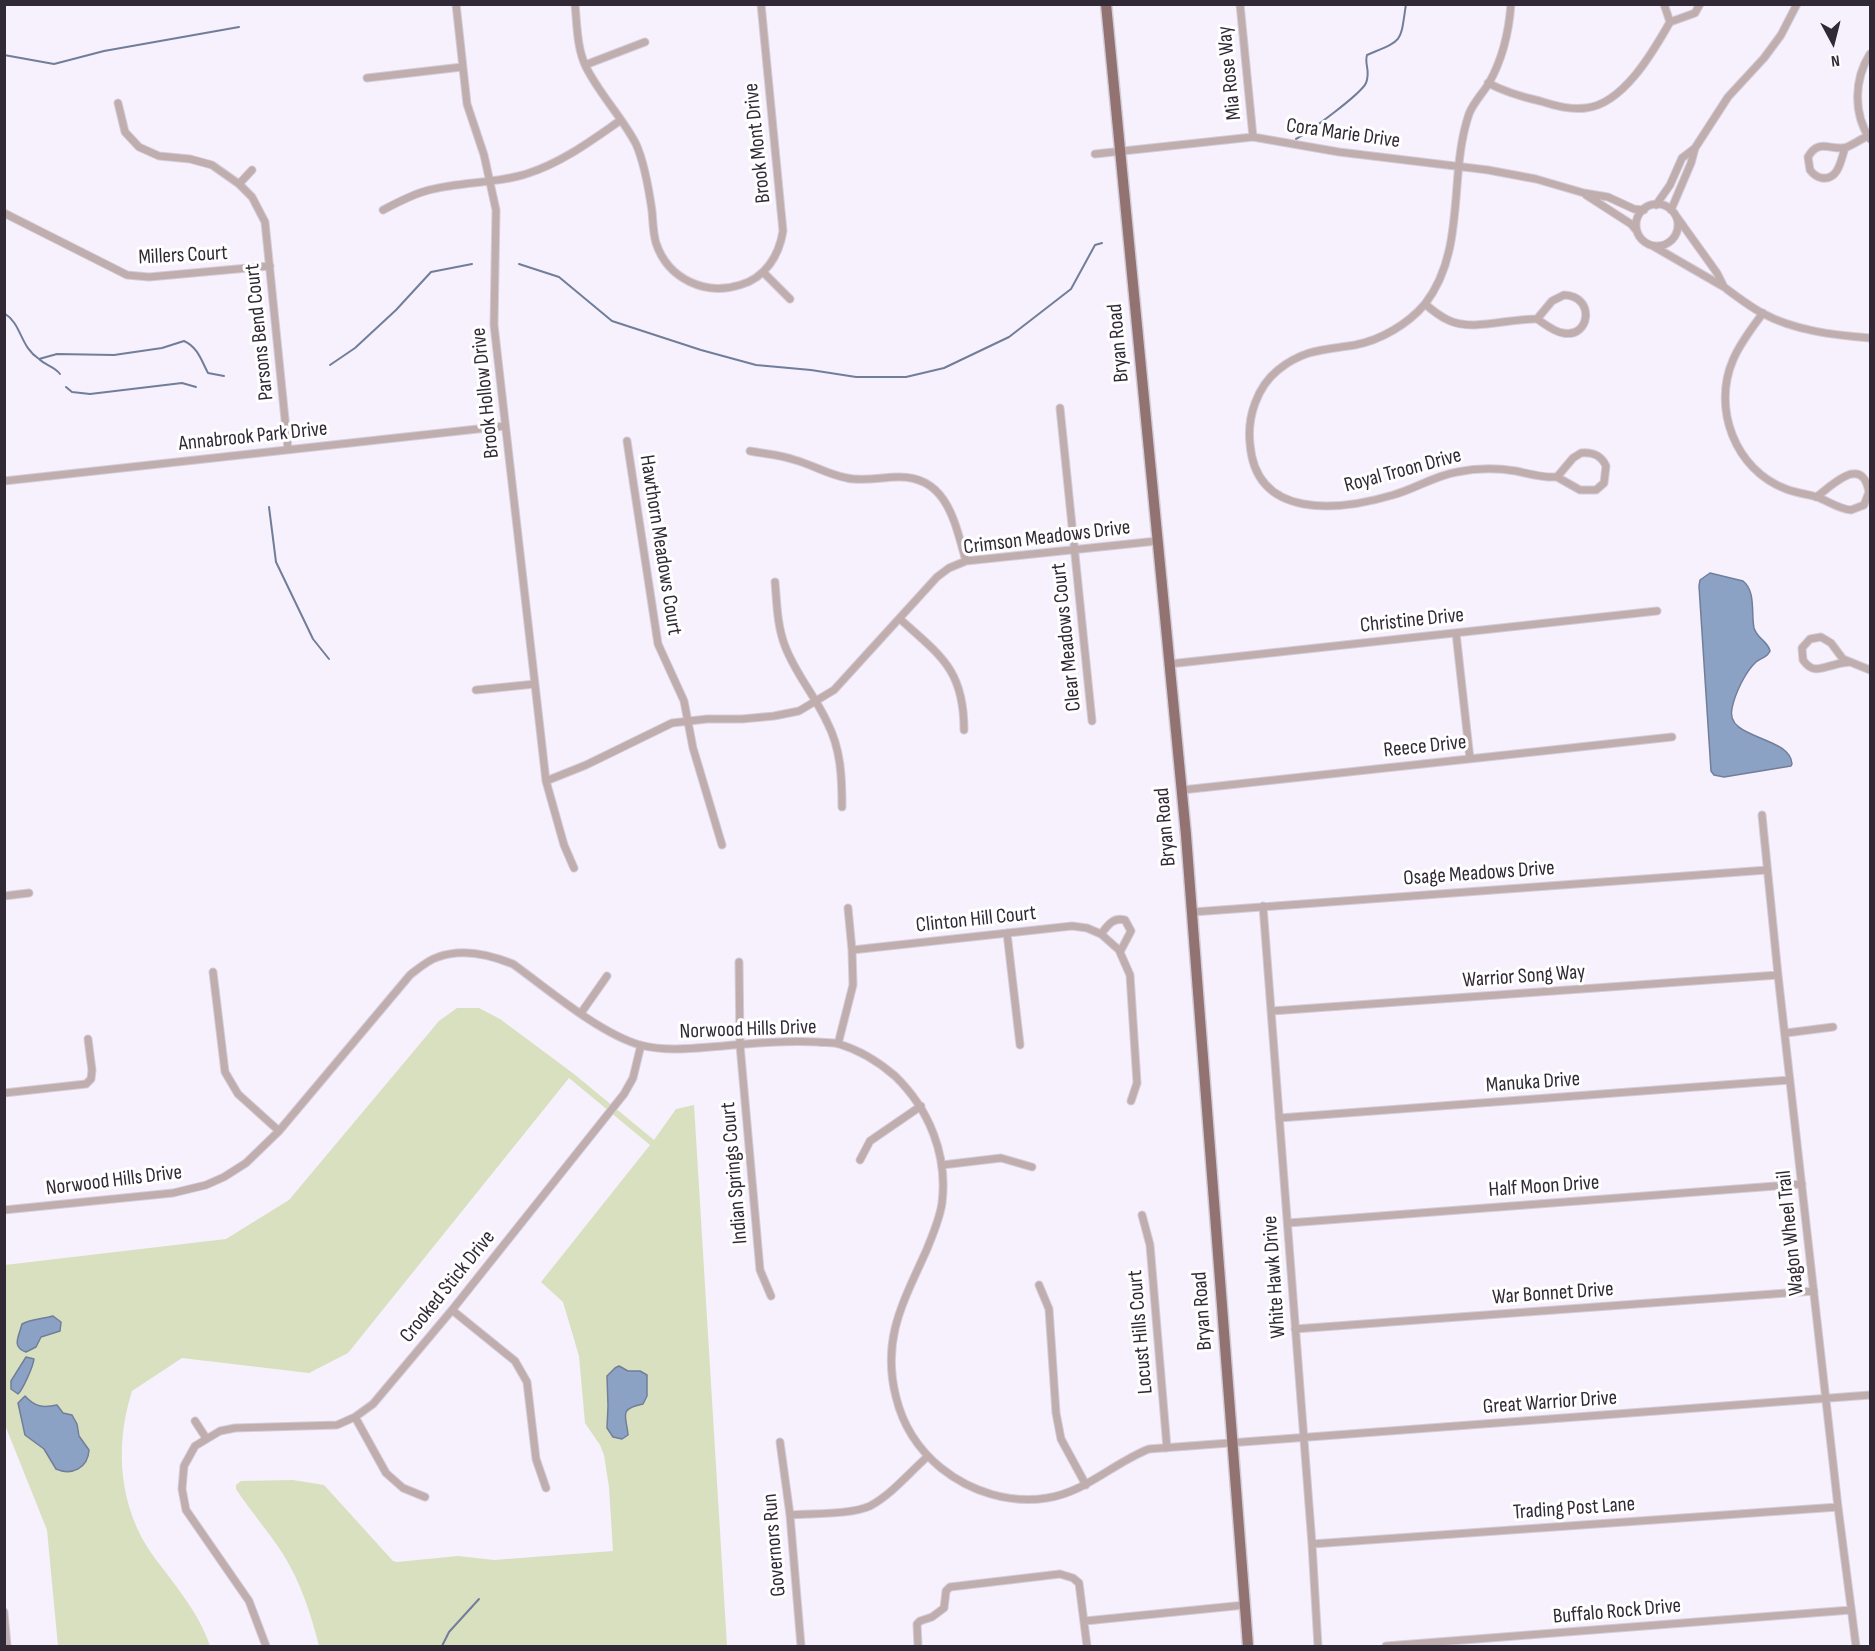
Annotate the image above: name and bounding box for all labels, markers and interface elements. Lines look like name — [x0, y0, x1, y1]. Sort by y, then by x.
north arrow — [1803, 12, 1863, 72]
street label: Mia Rose Way — [1213, 25, 1247, 121]
text: N — [1830, 50, 1841, 70]
street label: Brook Mont Drive — [739, 82, 777, 204]
street label: Cora Marie Drive — [1284, 114, 1402, 154]
street label: Millers Court — [138, 241, 228, 271]
street label: Parsons Bend Court — [240, 262, 280, 402]
street label: Bryan Road — [1103, 303, 1135, 383]
street label: Brook Hollow Drive — [467, 326, 505, 460]
street label: Annabrook Park Drive — [177, 417, 329, 457]
street label: Royal Troon Drive — [1342, 443, 1464, 499]
street label: Hawthorn Meadows Court — [633, 453, 687, 637]
street label: Crimson Meadows Drive — [962, 515, 1132, 561]
street label: Clear Meadows Court — [1047, 561, 1087, 713]
street label: Christine Drive — [1359, 603, 1465, 639]
street label: Reece Drive — [1382, 730, 1468, 764]
street label: Bryan Road — [1150, 787, 1182, 867]
street label: Osage Meadows Drive — [1402, 856, 1556, 892]
street label: Clinton Hill Court — [915, 901, 1037, 939]
street label: Warrior Song Way — [1462, 960, 1586, 994]
street label: Norwood Hills Drive — [679, 1015, 817, 1045]
street label: Manuka Drive — [1485, 1067, 1581, 1099]
street label: Indian Springs Court — [716, 1101, 754, 1245]
street label: Norwood Hills Drive — [45, 1160, 183, 1202]
street label: Wagon Wheel Trail — [1772, 1169, 1810, 1297]
street label: Half Moon Drive — [1488, 1171, 1600, 1203]
street label: White Hawk Drive — [1258, 1215, 1292, 1339]
street label: Crooked Stick Drive — [395, 1226, 501, 1348]
street label: Locust Hills Court — [1123, 1269, 1159, 1395]
street label: Bryan Road — [1188, 1271, 1218, 1351]
street label: War Bonnet Drive — [1492, 1277, 1614, 1311]
street label: Great Warrior Drive — [1482, 1386, 1618, 1420]
street label: Governors Run — [758, 1492, 792, 1598]
street label: Trading Post Lane — [1512, 1492, 1636, 1526]
street label: Buffalo Rock Drive — [1552, 1594, 1682, 1630]

